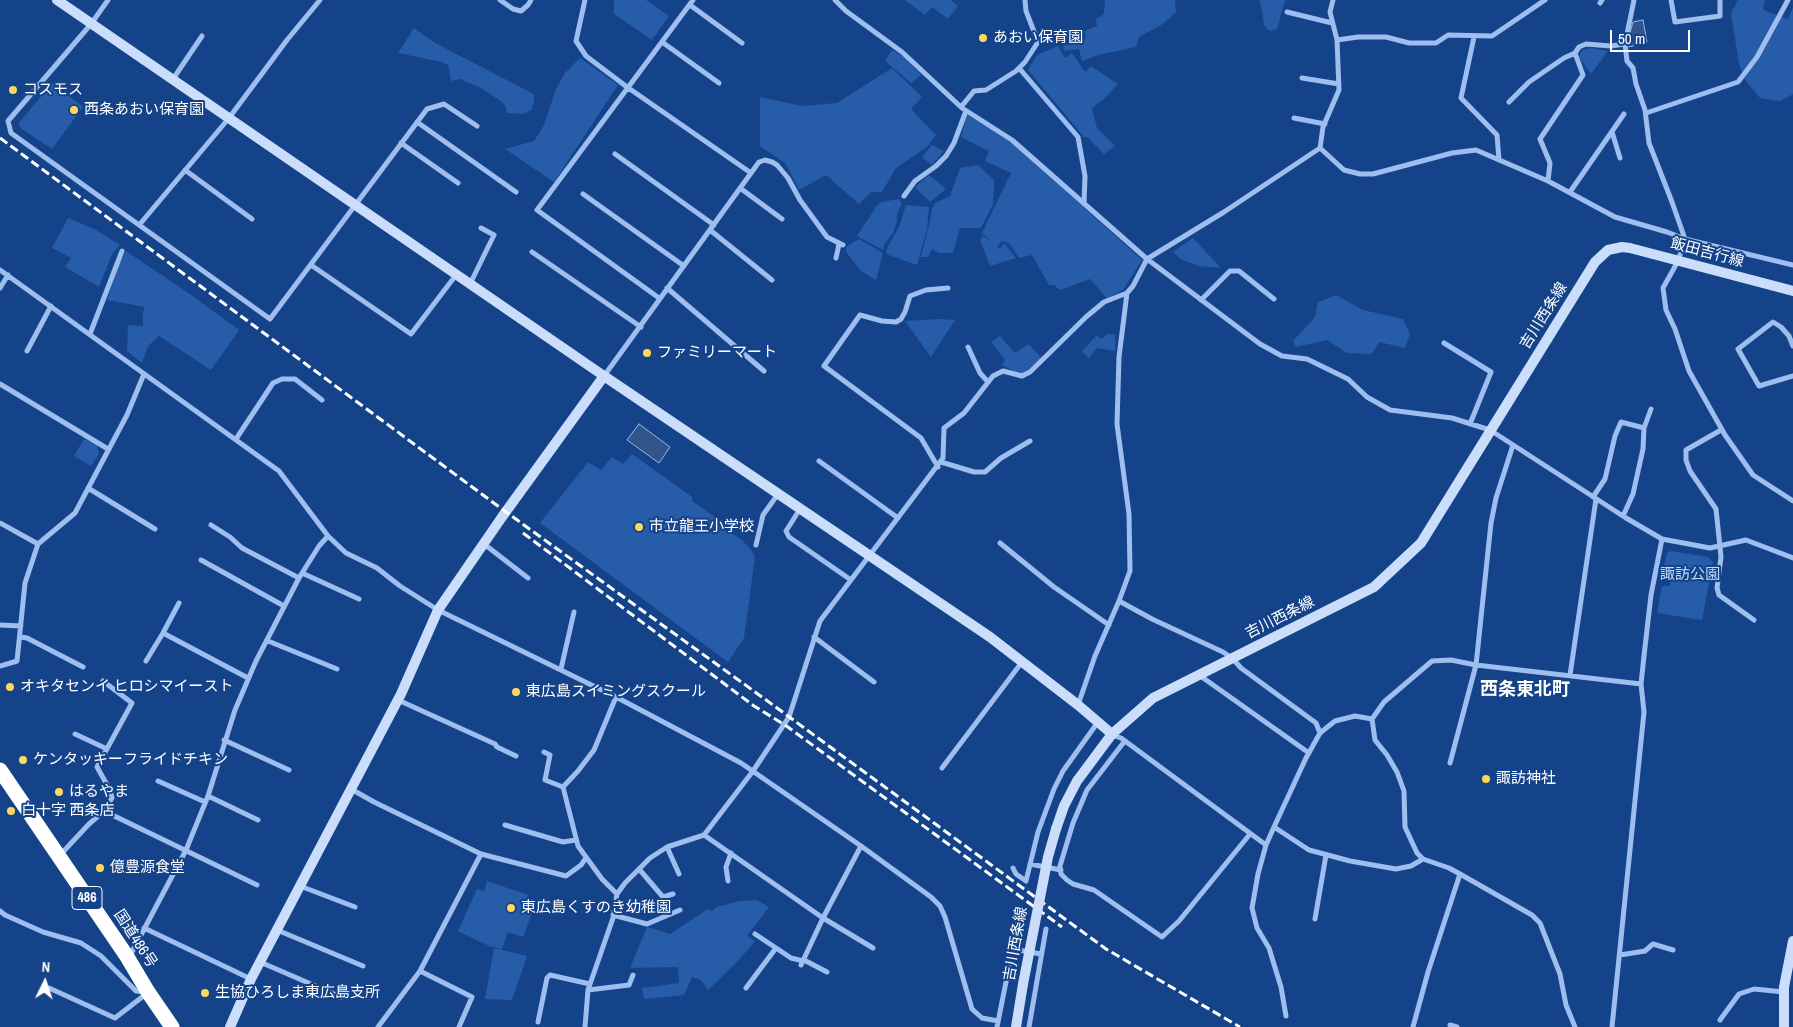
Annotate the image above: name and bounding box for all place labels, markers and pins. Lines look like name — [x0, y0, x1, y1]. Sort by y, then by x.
place label: あおい保育園 — [993, 29, 1083, 47]
marker: あおい保育園 — [977, 32, 989, 44]
place label: コスモス — [23, 81, 83, 99]
marker: コスモス — [7, 84, 19, 96]
place label: 西条あおい保育園 — [84, 101, 204, 119]
marker: 西条あおい保育園 — [68, 104, 80, 116]
place label: ファミリーマート — [657, 344, 777, 362]
marker: ファミリーマート — [641, 347, 653, 359]
place label: 市立龍王小学校 — [649, 518, 754, 536]
marker: 市立龍王小学校 — [633, 521, 645, 533]
place label: オキタセンイ ヒロシマイースト — [20, 678, 233, 696]
marker: オキタセンイ ヒロシマイースト — [4, 681, 16, 693]
place label: 東広島スイミングスクール — [526, 683, 706, 701]
marker: 東広島スイミングスクール — [510, 686, 522, 698]
place label: ケンタッキーフライドチキン — [33, 751, 228, 769]
marker: ケンタッキーフライドチキン — [17, 754, 29, 766]
place label: 諏訪神社 — [1496, 770, 1556, 788]
marker: 諏訪神社 — [1480, 773, 1492, 785]
place label: はるやま — [69, 783, 129, 801]
marker: はるやま — [53, 786, 65, 798]
place label: 白十字 西条店 — [21, 802, 114, 820]
marker: 白十字 西条店 — [5, 805, 17, 817]
place label: 億豊源食堂 — [110, 859, 185, 877]
marker: 億豊源食堂 — [94, 862, 106, 874]
place label: 東広島くすのき幼稚園 — [521, 899, 671, 917]
marker: 東広島くすのき幼稚園 — [505, 902, 517, 914]
place label: 生協ひろしま東広島支所 — [215, 984, 380, 1002]
marker: 生協ひろしま東広島支所 — [199, 987, 211, 999]

